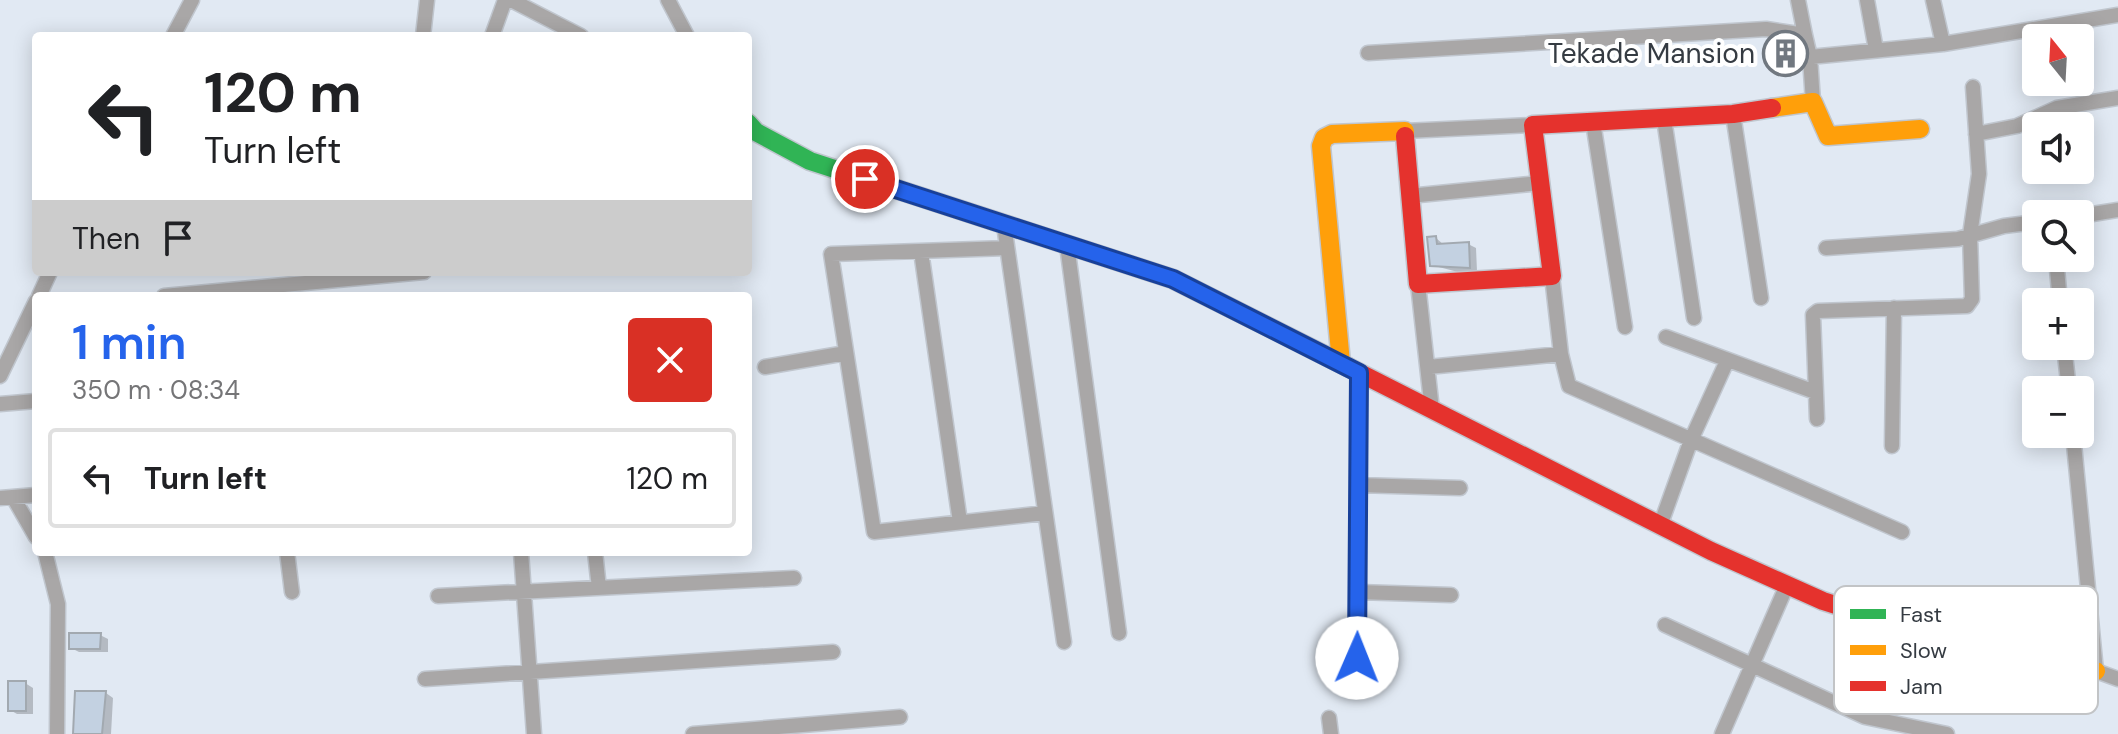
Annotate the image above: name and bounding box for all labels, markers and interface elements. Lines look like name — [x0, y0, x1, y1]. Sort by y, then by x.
north arrow — [2022, 24, 2094, 96]
map controls — [2022, 24, 2094, 448]
building icon: Tekade Mansion — [1762, 29, 1810, 77]
place label: Tekade Mansion — [1547, 35, 1755, 72]
text: 120 m — [204, 56, 362, 129]
icon: left — [72, 64, 176, 168]
button: sound — [2022, 112, 2094, 184]
text: Turn left — [204, 127, 341, 174]
pin — [831, 145, 899, 213]
icon: arrive — [843, 157, 887, 201]
button: search — [2022, 200, 2094, 272]
icon: arrive — [156, 216, 200, 260]
text: Then — [72, 219, 140, 258]
button: + — [2022, 288, 2094, 360]
text: 1 min — [72, 311, 187, 374]
button: close — [628, 318, 712, 402]
text: 350 m · 08:34 — [72, 373, 240, 407]
button: − — [2022, 376, 2094, 448]
icon: left — [76, 456, 120, 500]
text: Turn left — [144, 459, 267, 498]
text: 120 m — [626, 459, 708, 498]
legend — [1834, 586, 2098, 714]
text: Fast — [1900, 600, 1942, 629]
position arrow — [1315, 616, 1399, 700]
text: Slow — [1900, 636, 1947, 665]
text: Jam — [1900, 672, 1943, 701]

